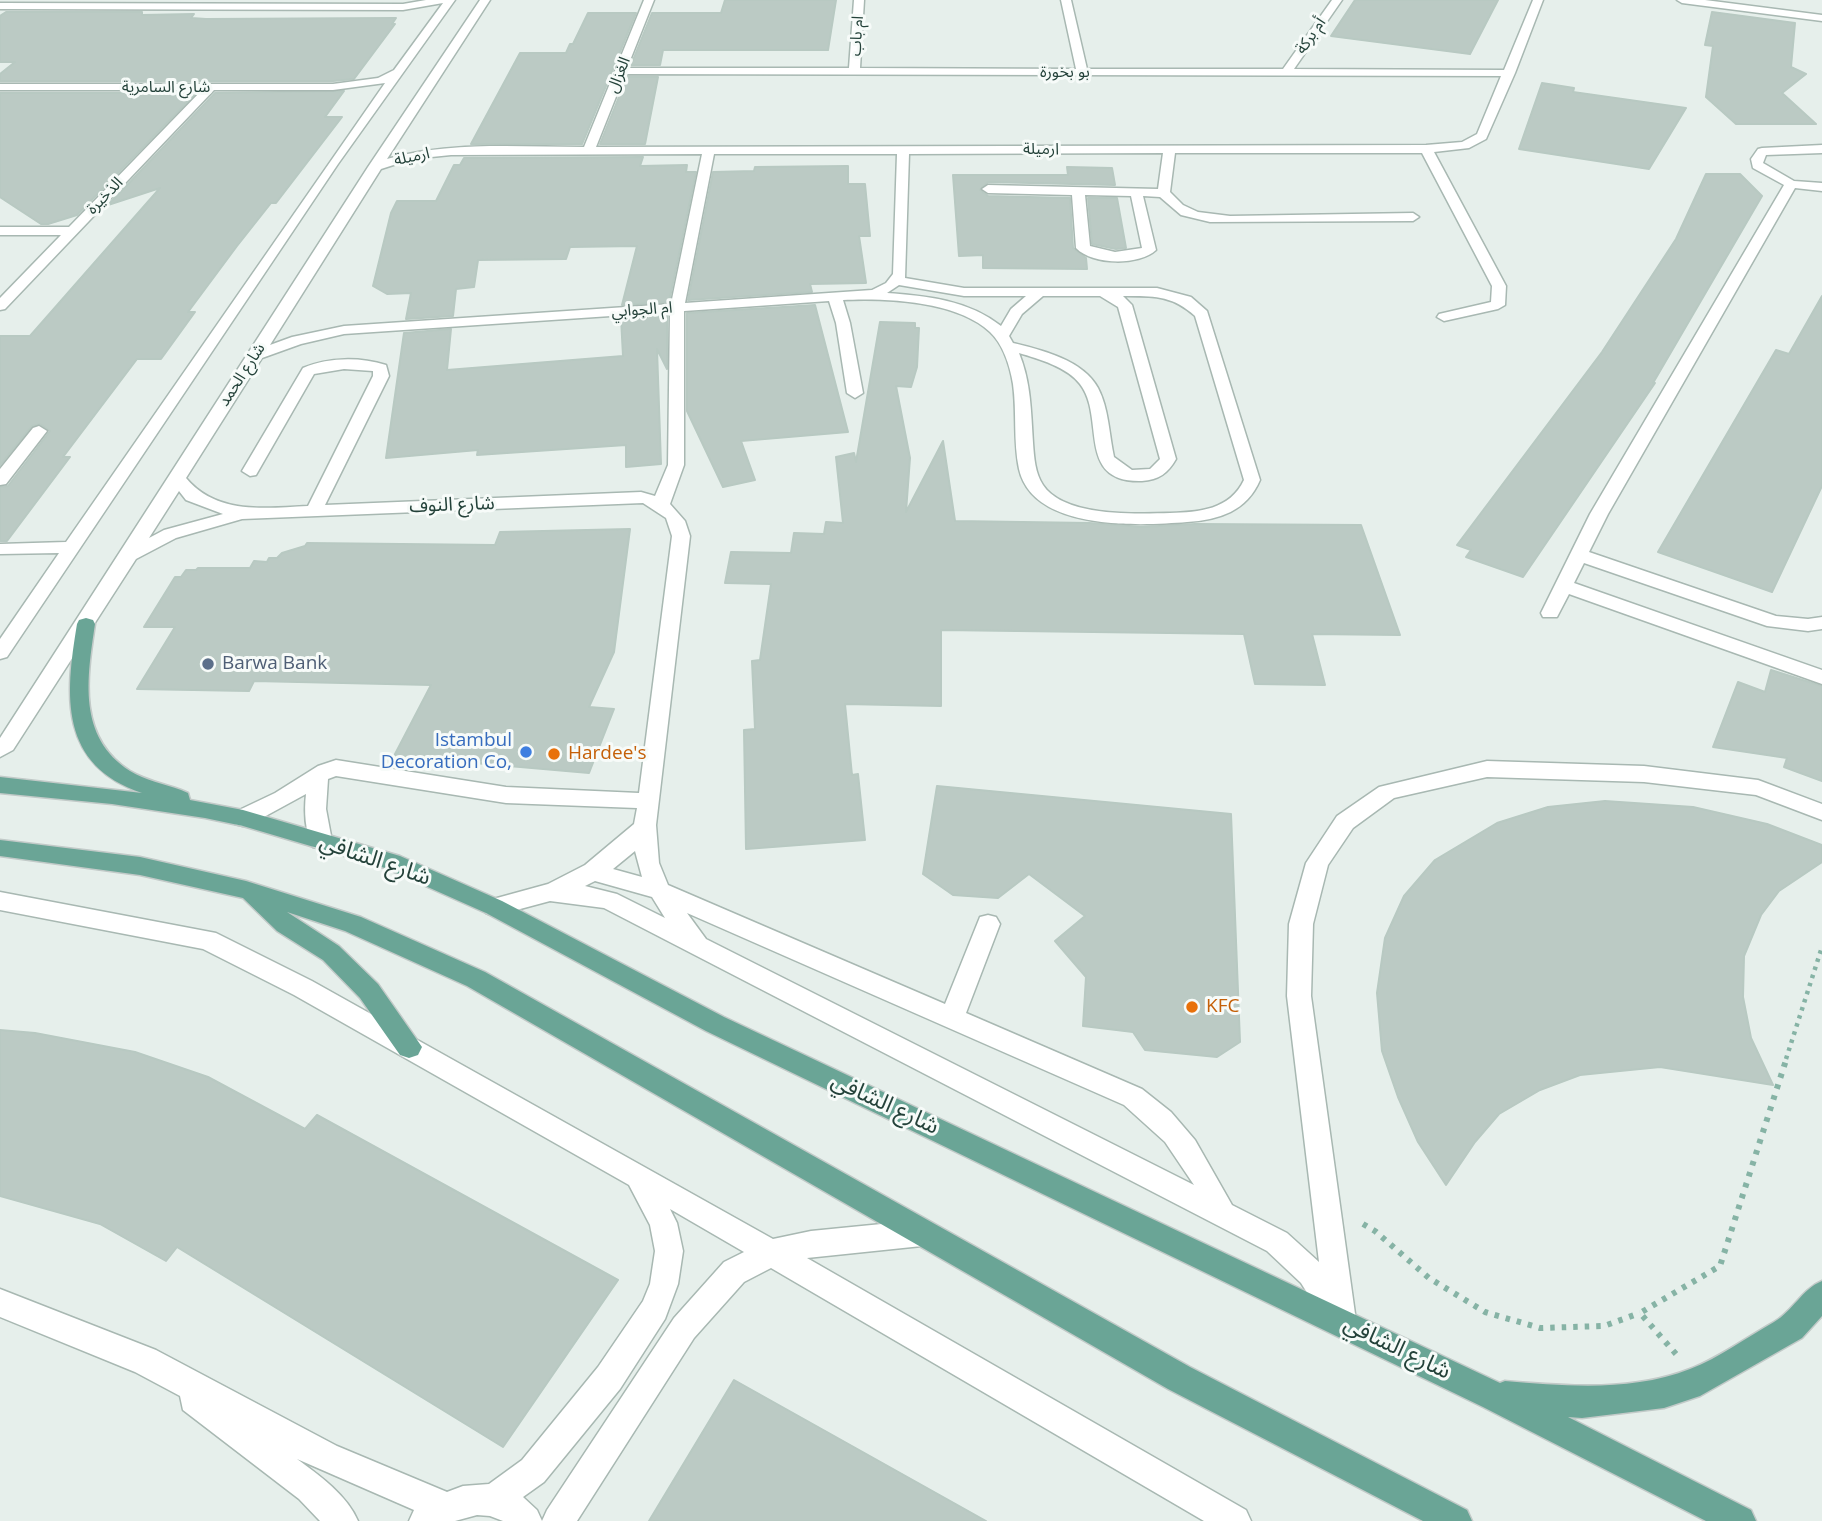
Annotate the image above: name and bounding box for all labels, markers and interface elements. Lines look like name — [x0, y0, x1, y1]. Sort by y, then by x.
street label: أم بركة — [1292, 14, 1330, 58]
street label: ام باب — [846, 15, 868, 57]
street label: الغزال — [603, 54, 635, 96]
street label: بو بخورة — [1040, 62, 1090, 82]
street label: شارع السامرية — [122, 77, 210, 97]
street label: ارميلة — [1023, 139, 1059, 159]
street label: ارميلة — [392, 144, 432, 170]
street label: الذخيرة — [83, 173, 127, 219]
street label: ام الجوابي — [611, 298, 673, 322]
street label: شارع الحمد — [215, 340, 269, 410]
street label: شارع النوف — [409, 492, 495, 518]
place label: Barwa Bank — [222, 653, 327, 675]
marker: Barwa Bank — [200, 656, 216, 672]
place label: Istambul Decoration Co, — [381, 730, 512, 774]
place label: Hardee's — [568, 743, 647, 765]
marker: Istambul Decoration Co, — [518, 744, 534, 760]
marker: Hardee's — [546, 746, 562, 762]
street label: شارع الشافي — [316, 828, 434, 892]
place label: KFC — [1206, 996, 1239, 1018]
marker: KFC — [1184, 999, 1200, 1015]
street label: شارع الشافي — [827, 1067, 943, 1141]
street label: شارع الشافي — [1339, 1310, 1455, 1386]

